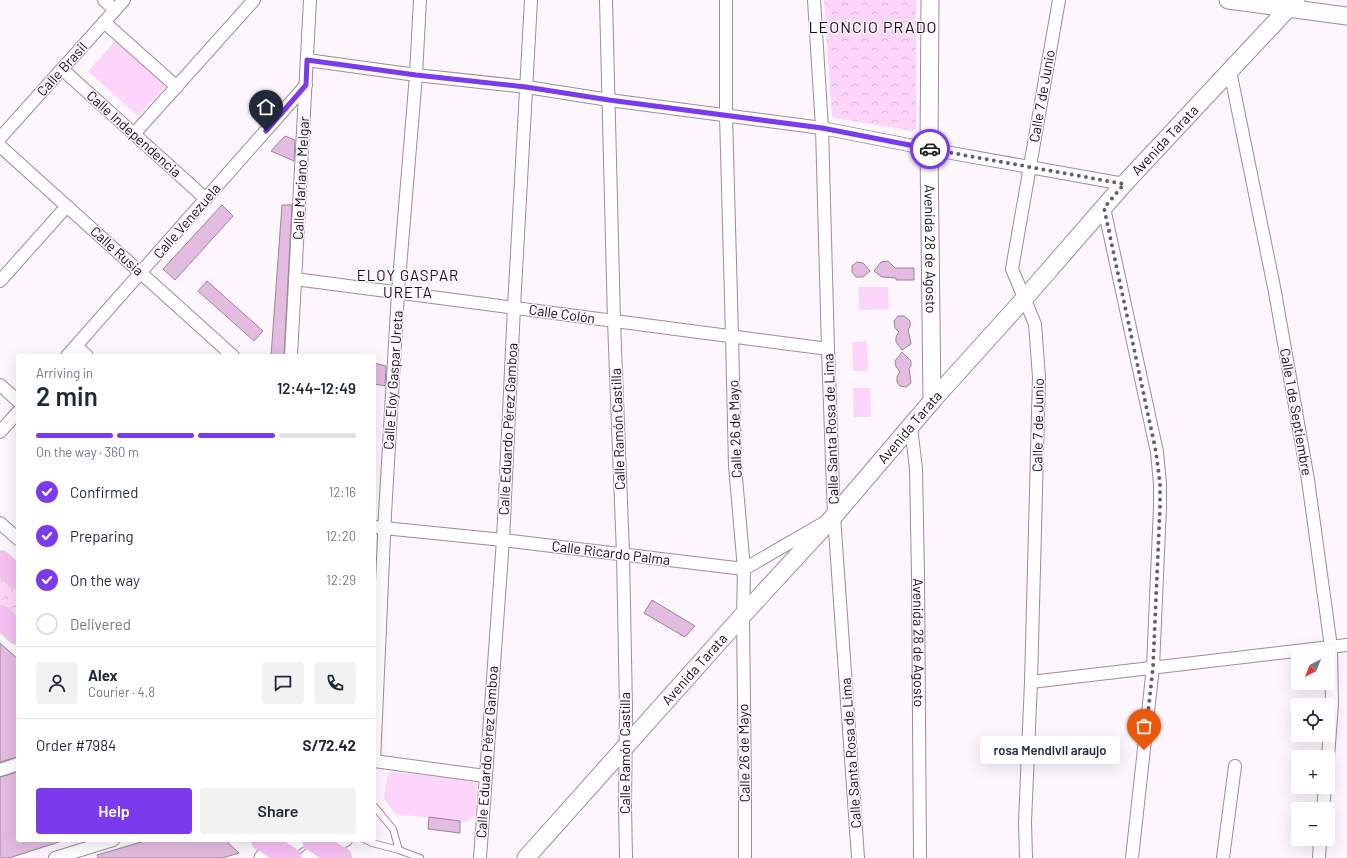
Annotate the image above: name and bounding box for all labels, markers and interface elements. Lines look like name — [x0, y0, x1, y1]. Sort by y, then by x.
district label: LEONCIO PRADO — [809, 17, 937, 36]
street label: Calle Brasil — [33, 38, 90, 99]
street label: Calle 7 de Junio — [1025, 48, 1058, 144]
street label: Calle Independencia — [83, 87, 185, 181]
pin — [249, 90, 283, 131]
icon: home — [255, 96, 277, 118]
street label: Avenida Tarata — [1128, 101, 1202, 179]
street label: Calle Mariano Melgar — [289, 116, 312, 240]
courier — [910, 129, 950, 169]
icon: car — [919, 138, 941, 160]
street label: Calle Venezuela — [149, 180, 224, 262]
street label: Avenida 28 de Agosto — [921, 184, 940, 314]
street label: Calle Rusia — [87, 222, 147, 279]
district label: ELOY GASPAR URETA — [357, 266, 459, 301]
street label: Calle Colón — [528, 300, 596, 327]
street label: Calle Eloy Gaspar Ureta — [379, 310, 406, 450]
street label: Calle Eduardo Pérez Gamboa — [494, 342, 521, 516]
street label: Calle 1 de Septiembre — [1277, 347, 1316, 477]
street label: Calle Santa Rosa de Lima — [819, 353, 842, 505]
text: Arriving in — [36, 365, 93, 381]
street label: Calle Ramón Castilla — [607, 368, 628, 490]
street label: Calle 7 de Junio — [1028, 378, 1047, 472]
text: 12:44–12:49 — [277, 379, 356, 397]
street label: Calle 26 de Mayo — [724, 379, 745, 479]
text: 2 min — [36, 380, 98, 411]
street label: Avenida Tarata — [874, 387, 945, 467]
text: On the way · 360 m — [36, 444, 139, 460]
icon: check — [36, 481, 58, 503]
text: Confirmed — [70, 483, 138, 501]
text: 12:16 — [329, 484, 356, 500]
icon: check — [36, 525, 58, 547]
text: Preparing — [70, 527, 134, 545]
text: 12:20 — [326, 528, 356, 544]
street label: Calle Ricardo Palma — [551, 537, 671, 568]
icon: check — [36, 569, 58, 591]
text: On the way — [70, 571, 140, 589]
text: 12:29 — [326, 572, 356, 588]
street label: Avenida 28 de Agosto — [910, 578, 928, 707]
text: Delivered — [70, 615, 131, 633]
street label: Avenida Tarata — [658, 630, 730, 708]
north arrow — [1291, 646, 1335, 690]
map controls — [1291, 646, 1335, 846]
button: person — [36, 662, 78, 704]
button: chat — [262, 662, 304, 704]
button: phone — [314, 662, 356, 704]
street label: Calle Eduardo Pérez Gamboa — [472, 665, 501, 839]
text: Alex — [88, 666, 118, 684]
street label: Calle Santa Rosa de Lima — [837, 677, 864, 829]
text: Courier · 4.8 — [88, 684, 155, 700]
street label: Calle Ramón Castilla — [616, 692, 633, 814]
button: locate — [1291, 698, 1335, 742]
street label: Calle 26 de Mayo — [734, 704, 753, 802]
pin — [1127, 709, 1161, 750]
icon: bag — [1133, 715, 1155, 737]
text: Order #7984 — [36, 736, 116, 754]
text: S/72.42 — [303, 736, 356, 754]
callout: rosa Mendivil araujo — [980, 736, 1120, 764]
text: rosa Mendivil araujo — [993, 742, 1107, 758]
button: + — [1291, 750, 1335, 794]
button: Help — [36, 788, 192, 834]
button: Share — [200, 788, 356, 834]
button: − — [1291, 802, 1335, 846]

